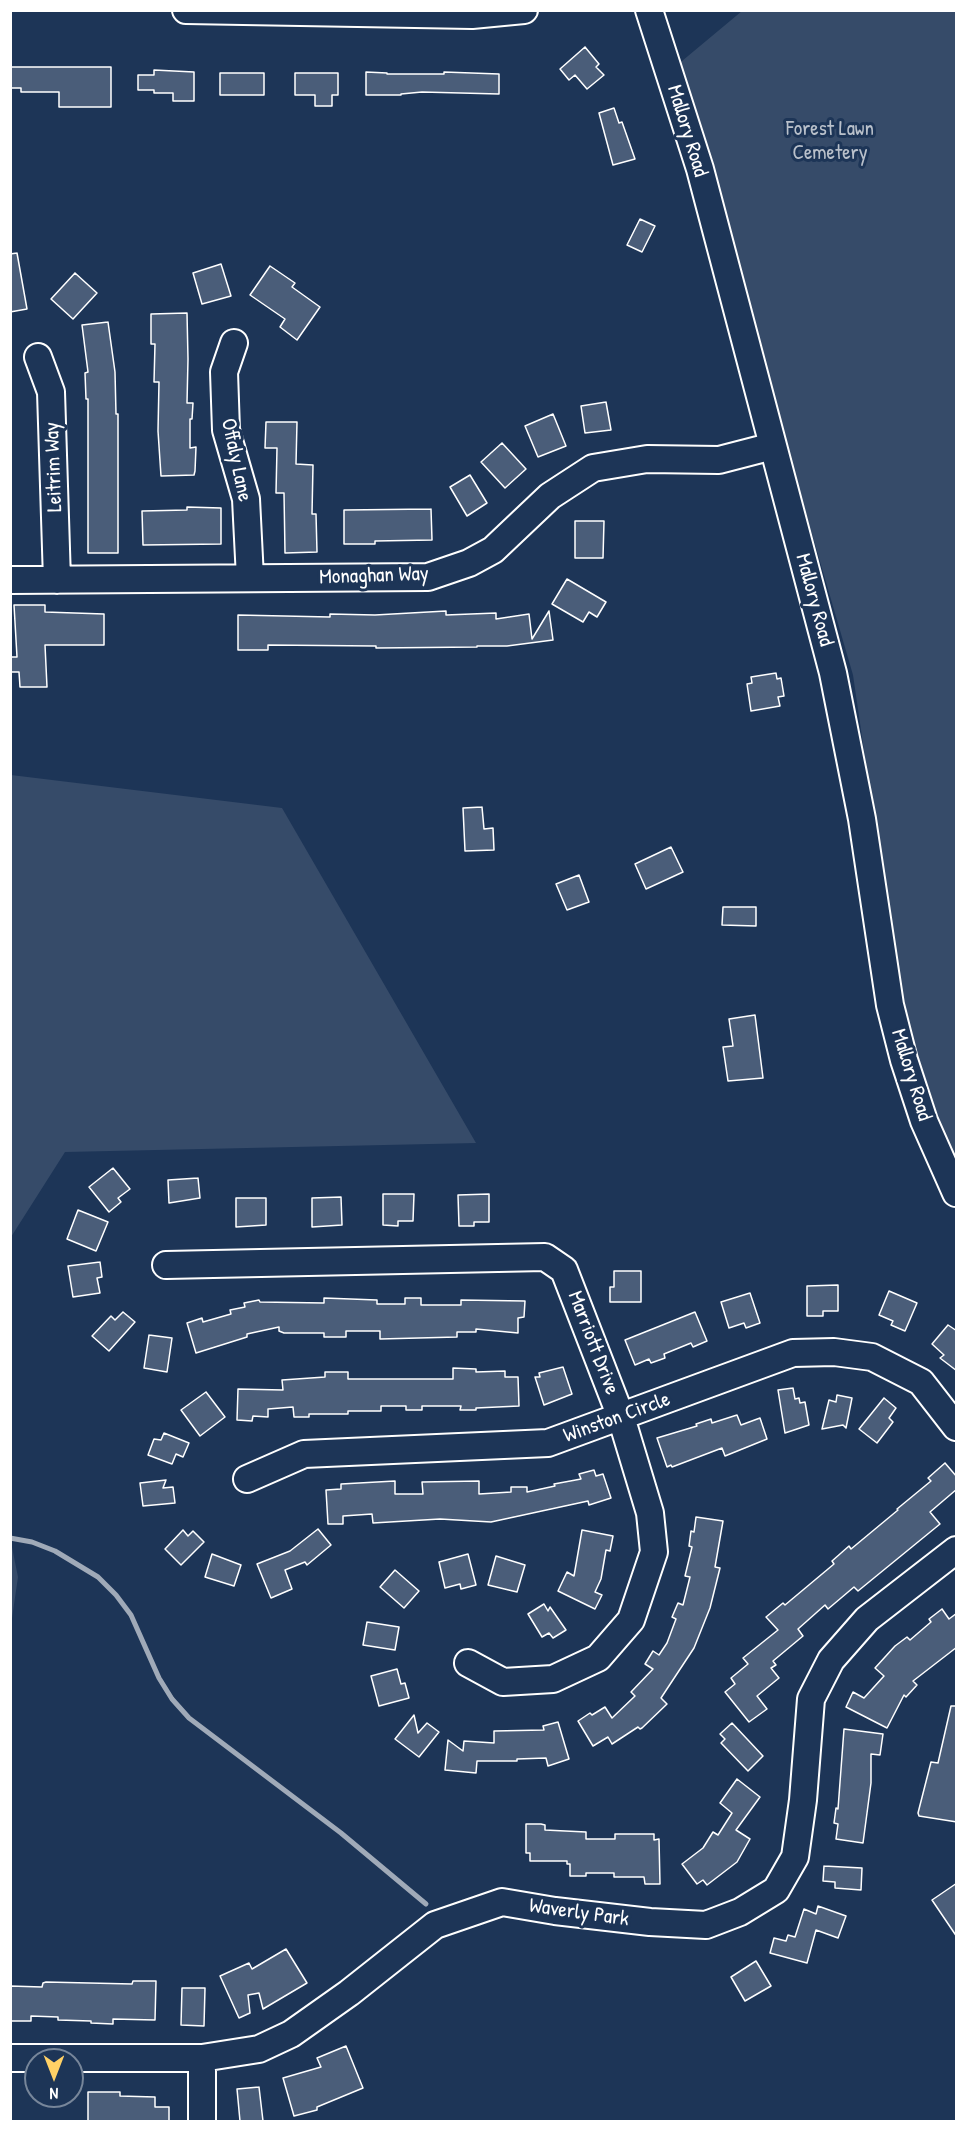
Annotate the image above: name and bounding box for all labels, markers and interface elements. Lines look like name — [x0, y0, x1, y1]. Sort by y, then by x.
street label: Mallory Road — [661, 82, 713, 180]
park label: Forest Lawn Cemetery — [786, 116, 874, 166]
street label: Offaly Lane — [215, 416, 257, 504]
street label: Leitrim Way — [40, 422, 68, 512]
street label: Mallory Road — [790, 551, 838, 649]
street label: Monaghan Way — [319, 561, 429, 591]
street label: Mallory Road — [885, 1026, 937, 1124]
street label: Marriott Drive — [562, 1288, 624, 1398]
street label: Winston Circle — [560, 1387, 674, 1449]
street label: Waverly Park — [528, 1894, 630, 1932]
north arrow — [24, 2048, 84, 2108]
text: N — [50, 2083, 58, 2105]

